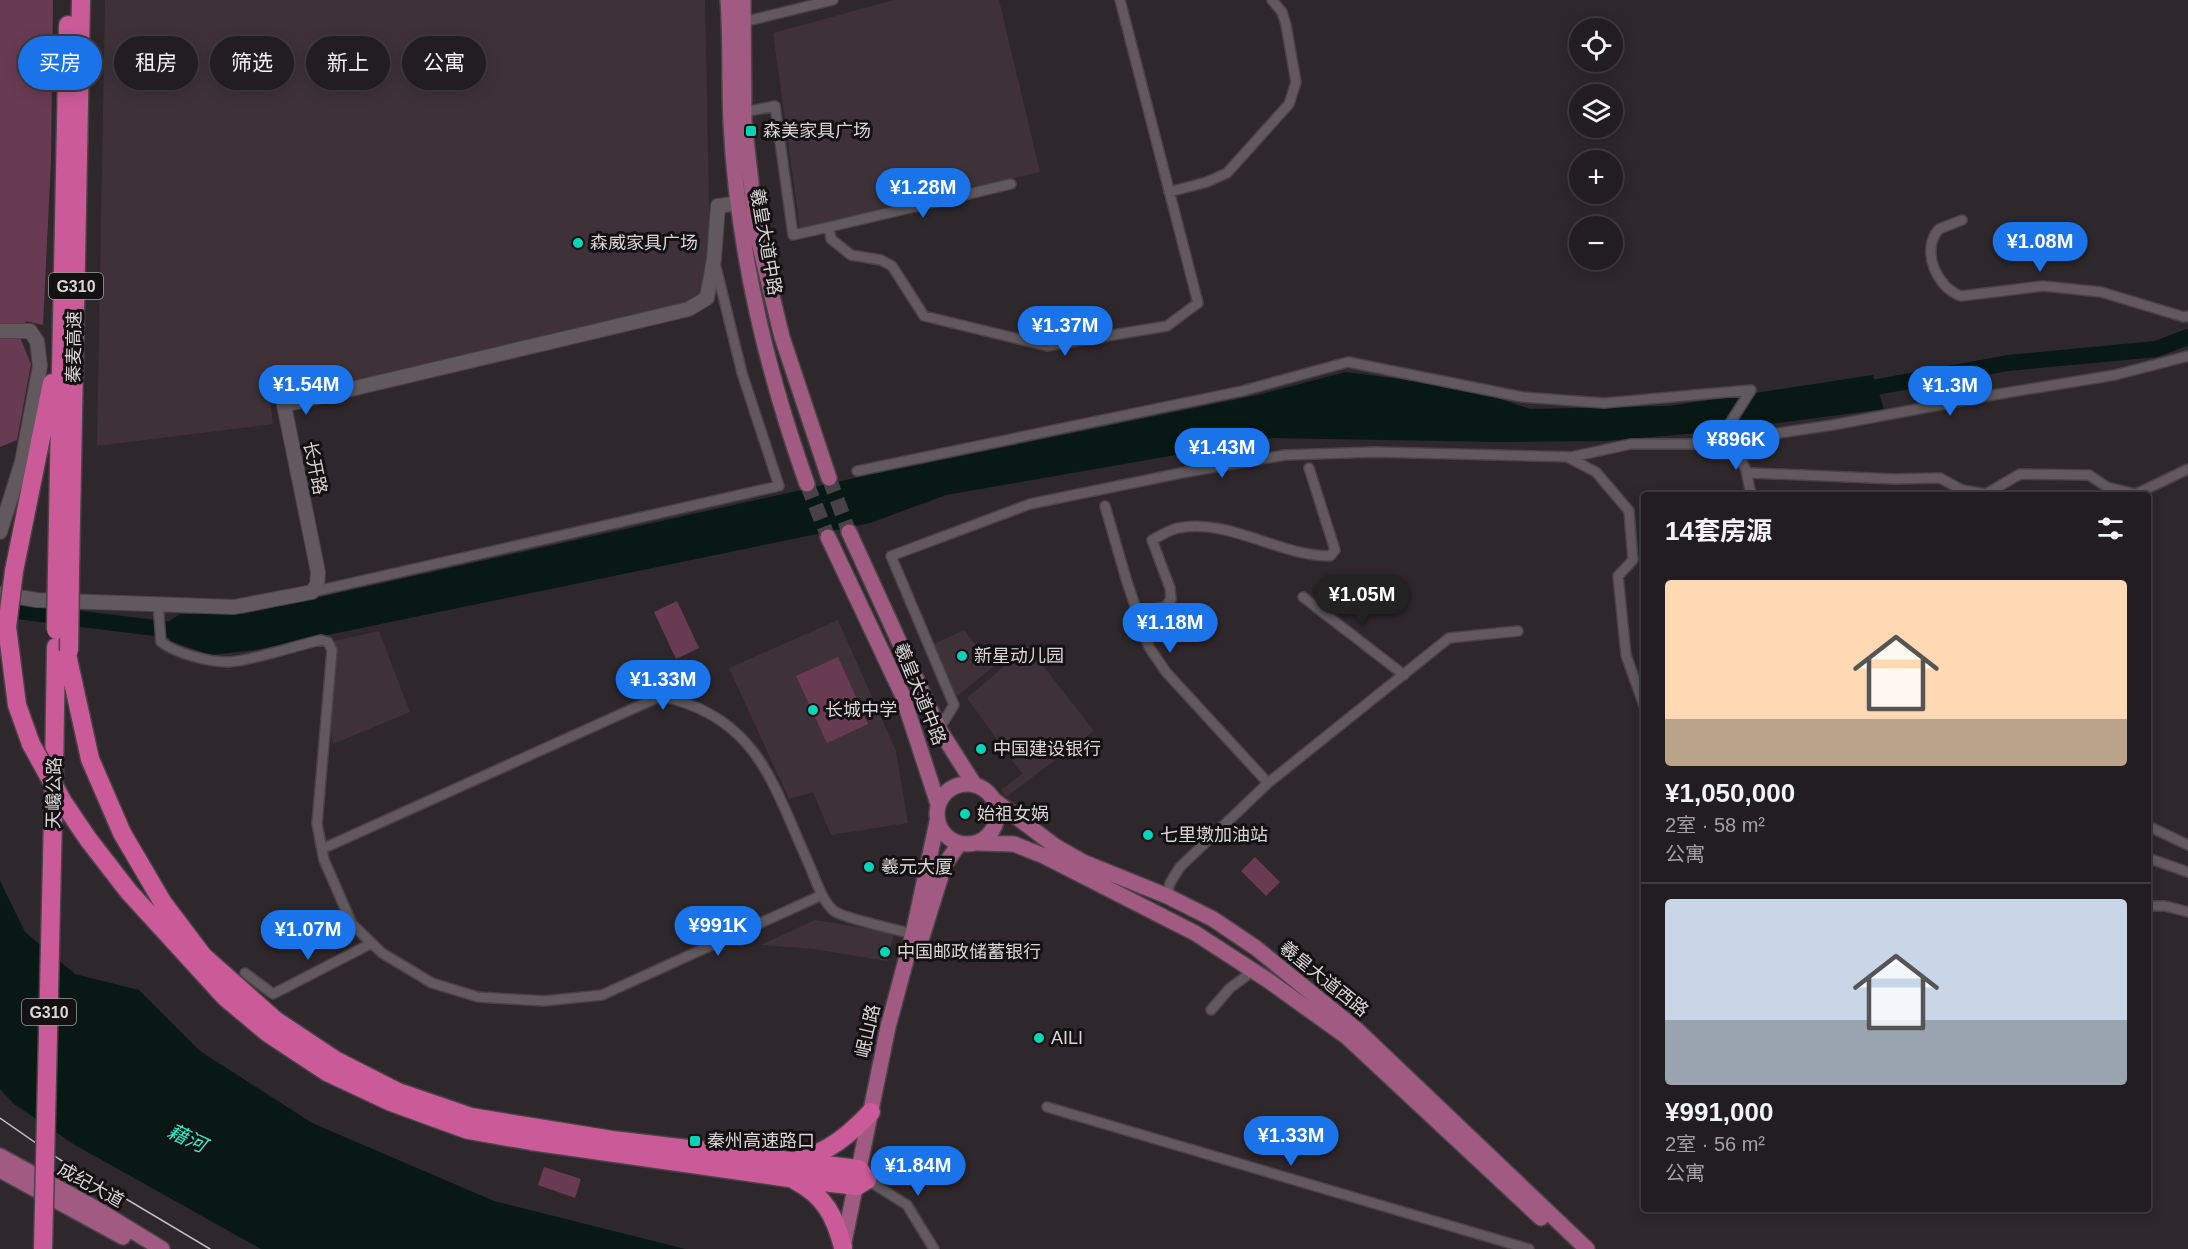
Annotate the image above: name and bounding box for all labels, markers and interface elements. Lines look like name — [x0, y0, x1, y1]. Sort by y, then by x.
map controls — [1569, 18, 1623, 270]
button: locate — [1569, 18, 1623, 72]
chip: 买房 — [18, 36, 102, 90]
chip: 租房 — [114, 36, 198, 90]
chip: 筛选 — [210, 36, 294, 90]
chip: 新上 — [306, 36, 390, 90]
chip: 公寓 — [402, 36, 486, 90]
button: layers — [1569, 84, 1623, 138]
place label: 森美家具广场 — [763, 121, 871, 141]
marker: 森美家具广场 — [744, 124, 758, 138]
button: + — [1569, 150, 1623, 204]
pin: ¥1.28M — [874, 168, 972, 219]
text: ¥1.28M — [890, 176, 956, 198]
street label: 羲皇大道中路 — [747, 187, 785, 297]
button: − — [1569, 216, 1623, 270]
pin: ¥1.08M — [1991, 222, 2089, 273]
text: ¥1.08M — [2007, 230, 2073, 252]
place label: 森威家具广场 — [590, 233, 698, 253]
marker: 森威家具广场 — [571, 236, 585, 250]
road number: G310 — [49, 273, 103, 299]
pin: ¥1.37M — [1016, 306, 1114, 357]
street label: 秦麦高速 — [63, 311, 85, 383]
text: ¥1.37M — [1032, 314, 1098, 336]
pin: ¥1.54M — [257, 365, 355, 416]
pin: ¥1.3M — [1908, 366, 1992, 417]
text: ¥1.54M — [273, 373, 339, 395]
text: ¥1.3M — [1922, 374, 1978, 396]
pin: ¥896K — [1694, 420, 1778, 471]
pin: ¥1.43M — [1173, 428, 1271, 479]
text: ¥896K — [1707, 428, 1765, 450]
text: ¥1.43M — [1189, 436, 1255, 458]
street label: 长开路 — [300, 440, 330, 496]
icon: filters — [2094, 512, 2127, 545]
text: 14套房源 — [1665, 516, 1772, 546]
pin: ¥1.05M — [1313, 575, 1411, 626]
text: ¥1.05M — [1329, 583, 1395, 605]
pin: ¥1.18M — [1121, 603, 1219, 654]
text: ¥1.18M — [1137, 611, 1203, 633]
icon: home — [1842, 619, 1950, 727]
street label: 羲皇大道中路 — [890, 640, 950, 748]
place label: 新星动儿园 — [974, 646, 1064, 666]
marker: 新星动儿园 — [955, 649, 969, 663]
pin: ¥1.33M — [614, 660, 712, 711]
text: ¥1.33M — [630, 668, 696, 690]
place label: 长城中学 — [825, 700, 897, 720]
marker: 长城中学 — [806, 703, 820, 717]
place label: 中国建设银行 — [993, 739, 1101, 759]
marker: 中国建设银行 — [974, 742, 988, 756]
street label: 天巉公路 — [43, 757, 65, 829]
text: ¥1,050,000 — [1665, 778, 1795, 808]
place label: 始祖女娲 — [977, 804, 1049, 824]
marker: 始祖女娲 — [958, 807, 972, 821]
text: 2室 · 58 m² — [1665, 814, 1765, 836]
place label: 七里墩加油站 — [1160, 825, 1268, 845]
marker: 七里墩加油站 — [1141, 828, 1155, 842]
text: 公寓 — [1665, 843, 1705, 865]
place label: 羲元大厦 — [881, 857, 953, 877]
marker: 羲元大厦 — [862, 860, 876, 874]
pin: ¥991K — [676, 906, 760, 957]
pin: ¥1.07M — [259, 910, 357, 961]
text: ¥991K — [689, 914, 747, 936]
text: ¥1.07M — [275, 918, 341, 940]
street label: 羲皇大道西路 — [1276, 937, 1372, 1021]
icon: home — [1842, 938, 1950, 1046]
place label: 中国邮政储蓄银行 — [897, 942, 1041, 962]
marker: 中国邮政储蓄银行 — [878, 945, 892, 959]
road number: G310 — [22, 999, 76, 1025]
street label: 岷山路 — [852, 1002, 884, 1060]
place label: AILI — [1051, 1028, 1083, 1048]
marker: AILI — [1032, 1031, 1046, 1045]
text: ¥991,000 — [1665, 1097, 1773, 1127]
pin: ¥1.33M — [1242, 1116, 1340, 1167]
water label: 藉河 — [164, 1120, 213, 1158]
text: ¥1.33M — [1258, 1124, 1324, 1146]
place label: 秦州高速路口 — [707, 1131, 815, 1151]
text: 2室 · 56 m² — [1665, 1133, 1765, 1155]
marker: 秦州高速路口 — [688, 1134, 702, 1148]
pin: ¥1.84M — [869, 1146, 967, 1197]
text: ¥1.84M — [885, 1154, 951, 1176]
street label: 成纪大道 — [55, 1159, 127, 1211]
text: 公寓 — [1665, 1162, 1705, 1184]

